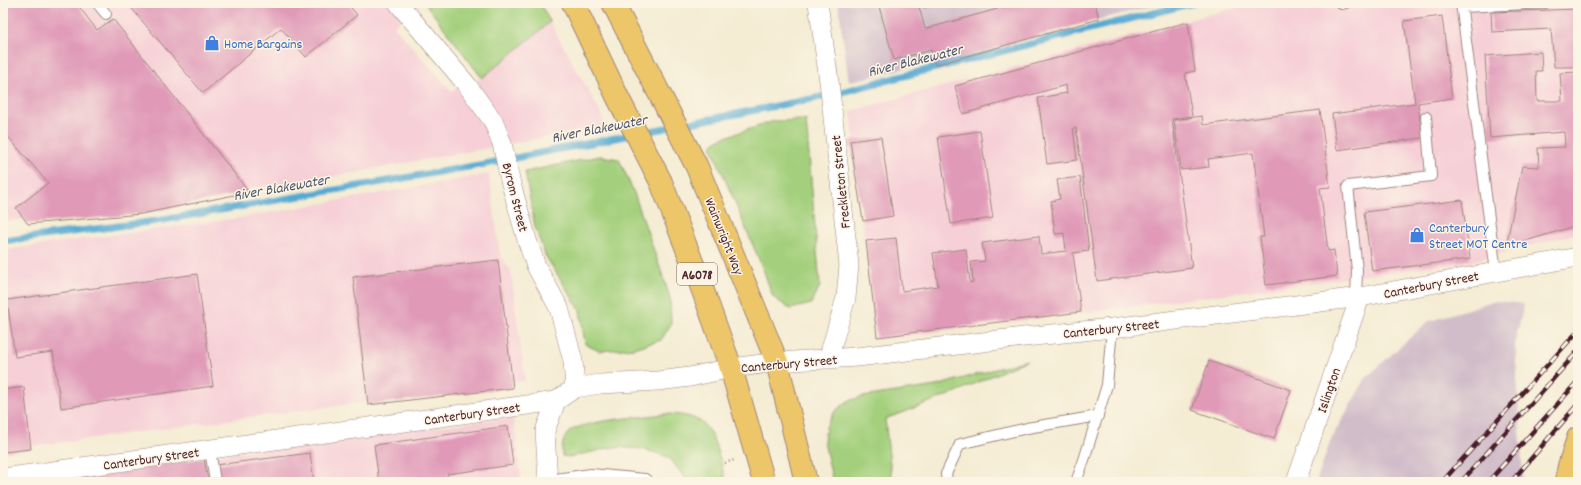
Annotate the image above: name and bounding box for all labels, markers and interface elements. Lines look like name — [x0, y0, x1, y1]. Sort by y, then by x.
shop icon: Home Bargains — [203, 34, 221, 52]
place label: Home Bargains — [224, 35, 303, 55]
water label: River Blakewater — [866, 39, 966, 84]
water label: River Blakewater — [550, 110, 650, 150]
street label: Freckleton Street — [827, 134, 857, 229]
street label: Byrom Street — [496, 161, 532, 234]
water label: River Blakewater — [232, 169, 332, 208]
street label: Wainwright Way — [699, 195, 748, 279]
place label: Canterbury Street MOT Centre — [1429, 219, 1527, 255]
shop icon: Canterbury Street MOT Centre — [1408, 226, 1426, 244]
road number: A6078 — [677, 263, 717, 285]
street label: Canterbury Street — [1382, 267, 1481, 305]
street label: Canterbury Street — [1062, 315, 1160, 345]
street label: Canterbury Street — [740, 351, 838, 379]
street label: Islington — [1313, 365, 1347, 416]
street label: Canterbury Street — [423, 398, 522, 432]
street label: Canterbury Street — [102, 443, 201, 477]

